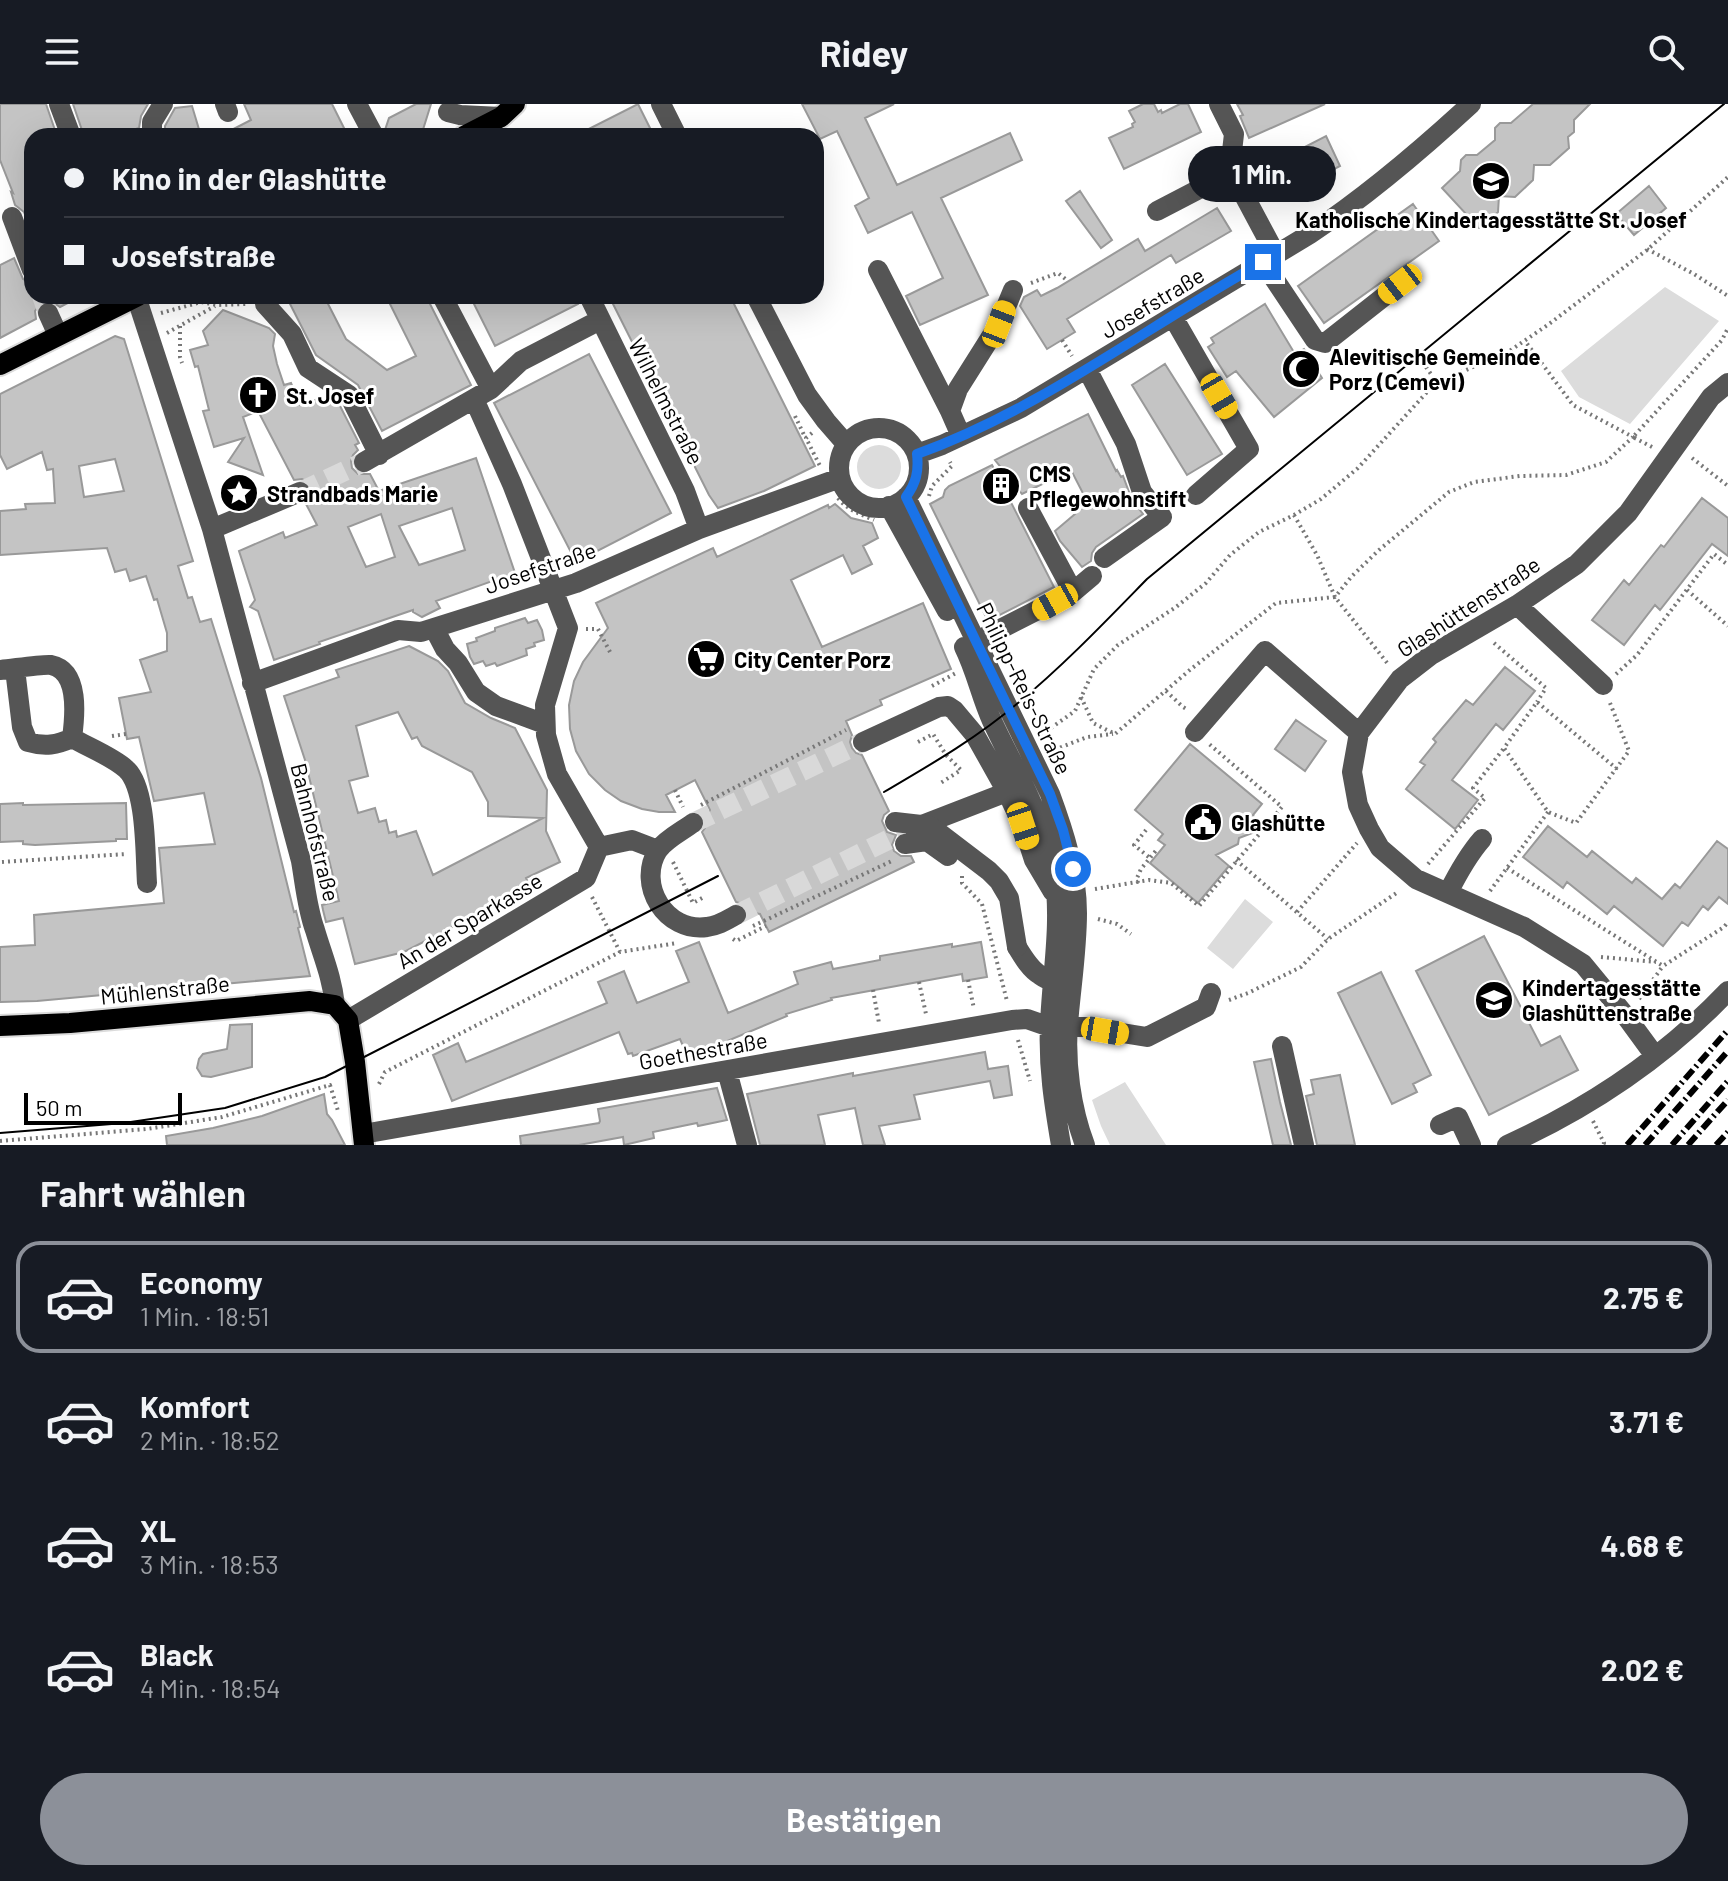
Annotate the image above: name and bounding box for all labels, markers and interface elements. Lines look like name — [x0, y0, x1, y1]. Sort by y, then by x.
icon: menu — [40, 30, 84, 74]
icon: search — [1644, 30, 1688, 74]
text: Ridey — [820, 31, 908, 74]
callout: 1 Min. — [1189, 146, 1337, 202]
text: 1 Min. — [1232, 158, 1292, 189]
text: Kino in der Glashütte — [112, 160, 387, 196]
school or university icon: Katholische Kindertagesstätte St. Josef — [1470, 160, 1512, 202]
place label: Katholische Kindertagesstätte St. Josef — [1295, 206, 1687, 232]
text: Josefstraße — [112, 237, 276, 273]
route end — [1245, 244, 1281, 280]
car — [1374, 260, 1426, 308]
street label: Josefstraße — [1096, 261, 1208, 343]
car — [979, 297, 1019, 351]
street label: Wilhelmstraße — [624, 333, 710, 469]
place label: Alevitische Gemeinde Porz (Cemevi) — [1329, 343, 1541, 394]
mosque icon: Alevitische Gemeinde Porz (Cemevi) — [1280, 348, 1322, 390]
car — [1197, 369, 1241, 423]
church icon: St. Josef — [237, 374, 279, 416]
place label: St. Josef — [286, 382, 374, 408]
place label: CMS Pflegewohnstift — [1029, 460, 1186, 511]
building icon: CMS Pflegewohnstift — [980, 465, 1022, 507]
place icon: Strandbads Marie — [218, 472, 260, 514]
place label: Strandbads Marie — [267, 480, 438, 506]
street label: Josefstraße — [481, 536, 599, 598]
street label: Glashüttenstraße — [1392, 550, 1544, 662]
car — [1028, 580, 1082, 624]
street label: Philipp-Reis-Straße — [972, 598, 1078, 778]
supermarket icon: City Center Porz — [685, 638, 727, 680]
place label: City Center Porz — [734, 646, 891, 672]
street label: Bahnhofstraße — [286, 760, 346, 904]
car — [1004, 799, 1042, 853]
public building icon: Glashütte — [1182, 801, 1224, 843]
place label: Glashütte — [1231, 809, 1325, 835]
route start — [1055, 851, 1091, 887]
street label: An der Sparkasse — [392, 866, 546, 974]
street label: Mühlenstraße — [99, 969, 231, 1009]
place label: Kindertagesstätte Glashüttenstraße — [1522, 974, 1701, 1025]
school or university icon: Kindertagesstätte Glashüttenstraße — [1473, 979, 1515, 1021]
car — [1079, 1015, 1131, 1047]
street label: Goethestraße — [637, 1026, 769, 1074]
scale bar — [24, 1089, 182, 1125]
text: 50 m — [36, 1094, 82, 1120]
text: Fahrt wählen — [40, 1171, 246, 1214]
icon: car — [44, 1261, 116, 1333]
text: Economy — [140, 1264, 263, 1300]
text: 2.75 € — [1603, 1279, 1684, 1315]
text: 1 Min. · 18:51 — [140, 1300, 269, 1331]
icon: car — [44, 1385, 116, 1457]
text: Komfort — [140, 1388, 250, 1424]
text: 3.71 € — [1609, 1403, 1684, 1439]
text: 2 Min. · 18:52 — [140, 1424, 280, 1455]
icon: car — [44, 1509, 116, 1581]
text: XL — [140, 1512, 176, 1548]
text: 4.68 € — [1600, 1527, 1684, 1563]
text: 3 Min. · 18:53 — [140, 1548, 279, 1579]
icon: car — [44, 1633, 116, 1705]
text: Black — [140, 1636, 214, 1672]
text: 2.02 € — [1601, 1651, 1684, 1687]
text: 4 Min. · 18:54 — [140, 1672, 280, 1703]
button: Bestätigen — [40, 1773, 1688, 1865]

